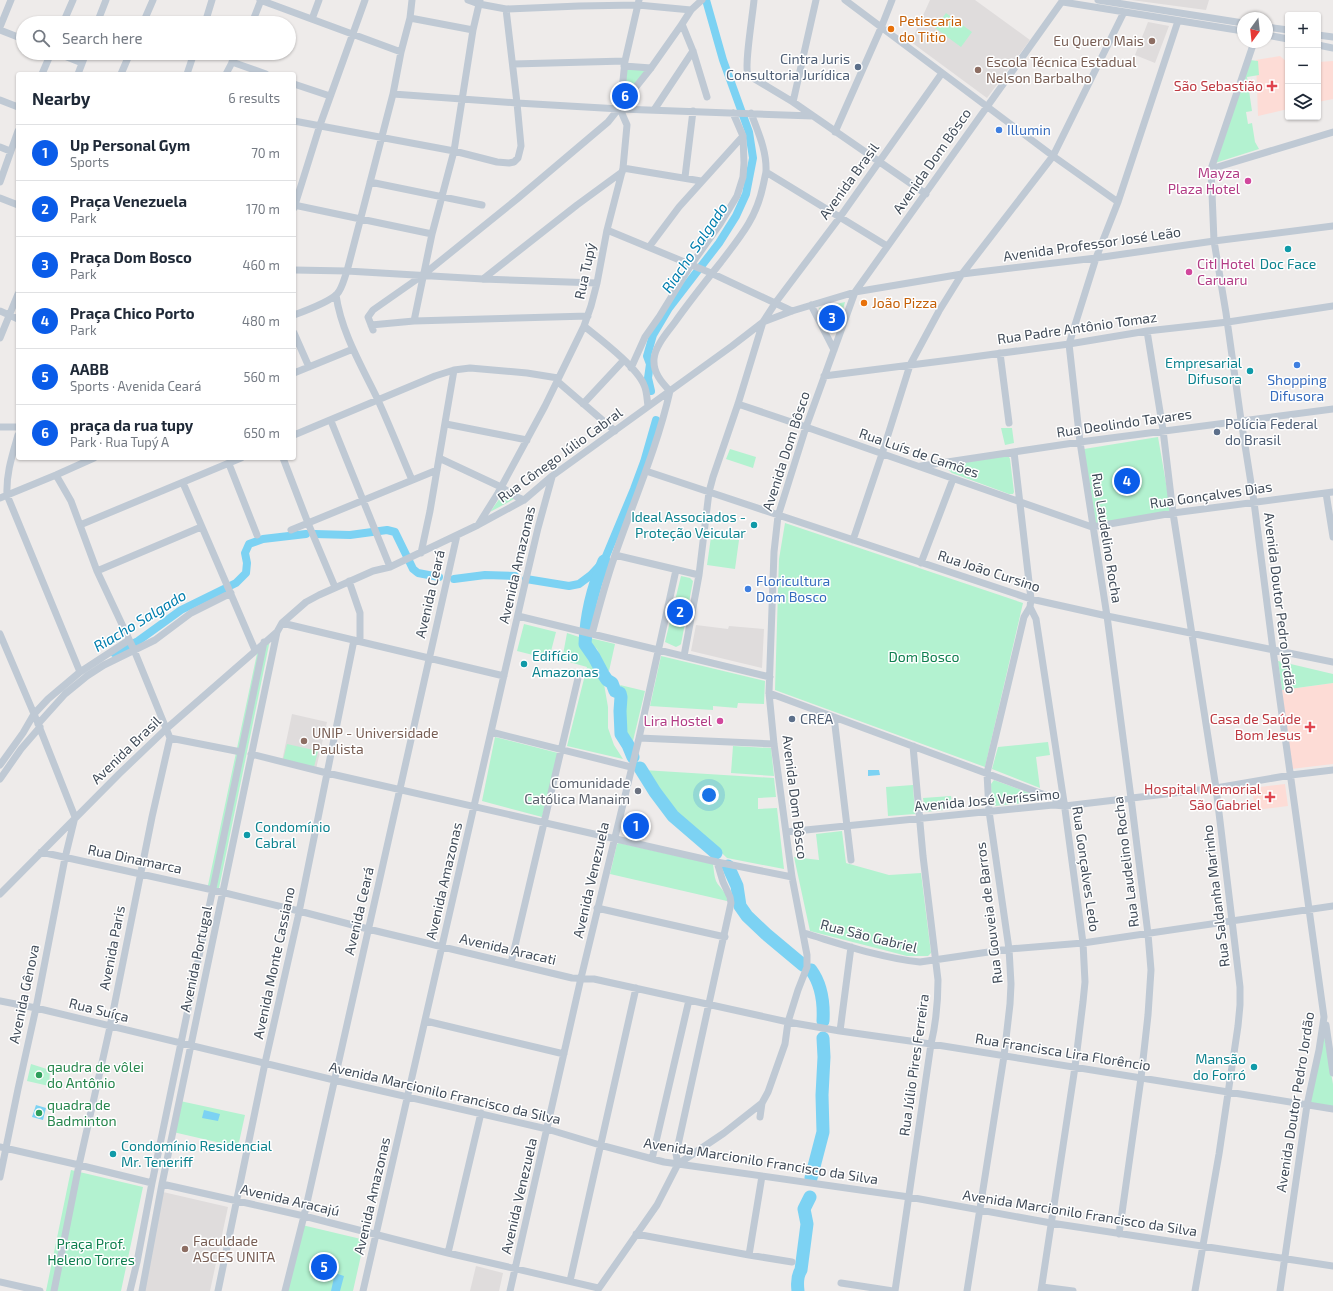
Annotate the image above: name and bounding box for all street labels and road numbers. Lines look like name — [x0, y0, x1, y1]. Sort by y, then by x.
street label: Avenida Dom Bôsco — [889, 105, 974, 217]
street label: Avenida Brasil — [815, 138, 883, 222]
street label: Avenida Professor José Leão — [1002, 223, 1182, 264]
street label: Rua Tupý — [570, 240, 599, 301]
street label: Rua Padre Antônio Tomaz — [996, 308, 1158, 347]
street label: Avenida Dom Bôsco — [758, 389, 813, 513]
street label: Rua Cônego Júlio Cabral — [494, 403, 626, 506]
street label: Rua Deolindo Tavares — [1055, 405, 1193, 440]
street label: Rua Luís de Camões — [857, 424, 981, 481]
street label: Rua Laudelino Rocha — [1089, 471, 1126, 604]
street label: Rua Gonçalves Dias — [1149, 478, 1273, 512]
street label: Avenida Amazonas — [495, 504, 538, 625]
street label: Avenida Doutor Pedro Jordão — [1261, 511, 1300, 695]
street label: Rua João Cursino — [936, 546, 1043, 595]
street label: Avenida Ceará — [411, 548, 448, 640]
street label: Avenida Brasil — [87, 712, 165, 787]
street label: Avenida Dom Bôsco — [779, 734, 812, 860]
street label: Avenida José Veríssimo — [913, 785, 1061, 814]
street label: Rua Laudelino Rocha — [1109, 796, 1142, 929]
street label: Rua Gonçalves Ledo — [1068, 805, 1104, 933]
street label: Avenida Amazonas — [422, 820, 465, 941]
street label: Avenida Venezuela — [569, 820, 612, 940]
street label: Rua Saldanha Marinho — [1198, 824, 1233, 968]
street label: Rua Dinamarca — [86, 840, 184, 877]
street label: Rua Gouveia de Barros — [971, 841, 1006, 985]
street label: Avenida Ceará — [340, 865, 377, 957]
street label: Avenida Monte Cassiano — [249, 885, 298, 1041]
street label: Avenida Portugal — [176, 903, 215, 1014]
street label: Avenida Paris — [95, 904, 128, 992]
street label: Rua São Gabriel — [819, 915, 920, 956]
street label: Avenida Aracati — [458, 929, 558, 968]
street label: Avenida Gênova — [5, 943, 42, 1045]
street label: Rua Júlio Pires Ferreira — [895, 993, 932, 1137]
street label: Rua Suíça — [67, 994, 131, 1026]
street label: Avenida Doutor Pedro Jordão — [1272, 1010, 1317, 1193]
street label: Rua Francisca Lira Florêncio — [974, 1029, 1152, 1074]
street label: Avenida Marcionilo Francisco da Silva — [328, 1058, 563, 1127]
street label: Avenida Marcionilo Francisco da Silva — [643, 1134, 880, 1187]
street label: Avenida Amazonas — [350, 1135, 393, 1256]
street label: Avenida Venezuela — [497, 1136, 540, 1256]
street label: Avenida Aracajú — [239, 1180, 341, 1219]
street label: Avenida Marcionilo Francisco da Silva — [962, 1186, 1199, 1239]

